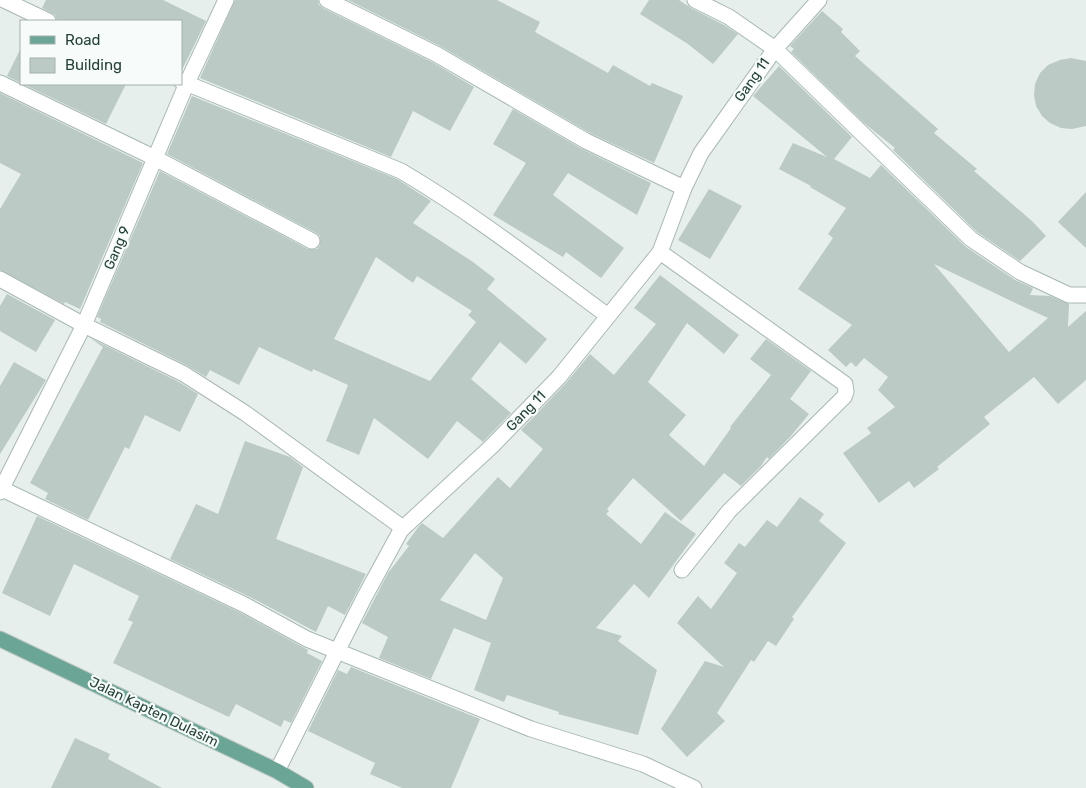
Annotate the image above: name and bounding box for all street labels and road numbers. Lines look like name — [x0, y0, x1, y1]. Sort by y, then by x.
street label: Gang 11 — [731, 55, 773, 105]
street label: Gang 9 — [100, 224, 134, 272]
street label: Gang 11 — [503, 387, 549, 435]
street label: Jalan Kapten Dulasim — [87, 673, 221, 751]

